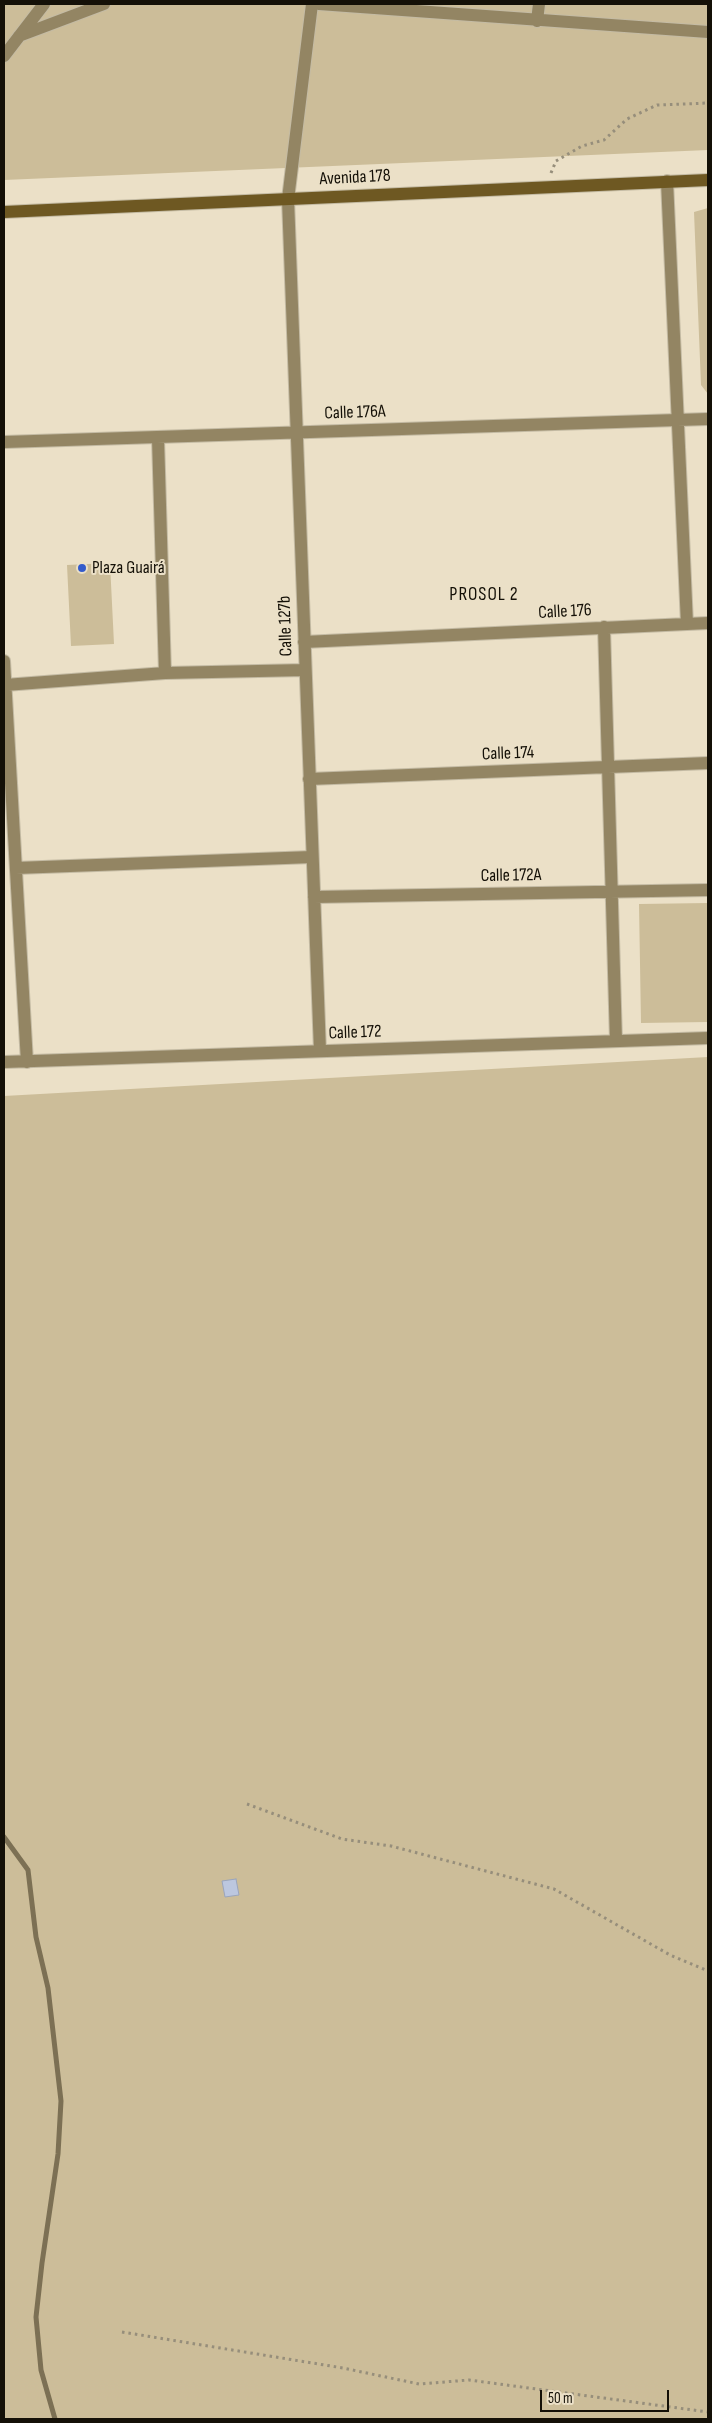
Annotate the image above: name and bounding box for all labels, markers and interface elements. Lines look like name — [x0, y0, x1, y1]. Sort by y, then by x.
street label: Avenida 178 — [319, 165, 391, 191]
street label: Calle 176A — [324, 401, 386, 425]
place label: Plaza Guairá — [92, 557, 165, 579]
marker: Plaza Guairá — [76, 562, 88, 574]
district label: PROSOL 2 — [448, 584, 520, 606]
street label: Calle 127b — [274, 595, 298, 657]
street label: Calle 176 — [538, 600, 592, 624]
street label: Calle 174 — [482, 742, 534, 766]
street label: Calle 172A — [480, 865, 542, 887]
street label: Calle 172 — [328, 1021, 382, 1045]
scale bar — [542, 2380, 671, 2412]
text: 50 m — [548, 2389, 573, 2408]

